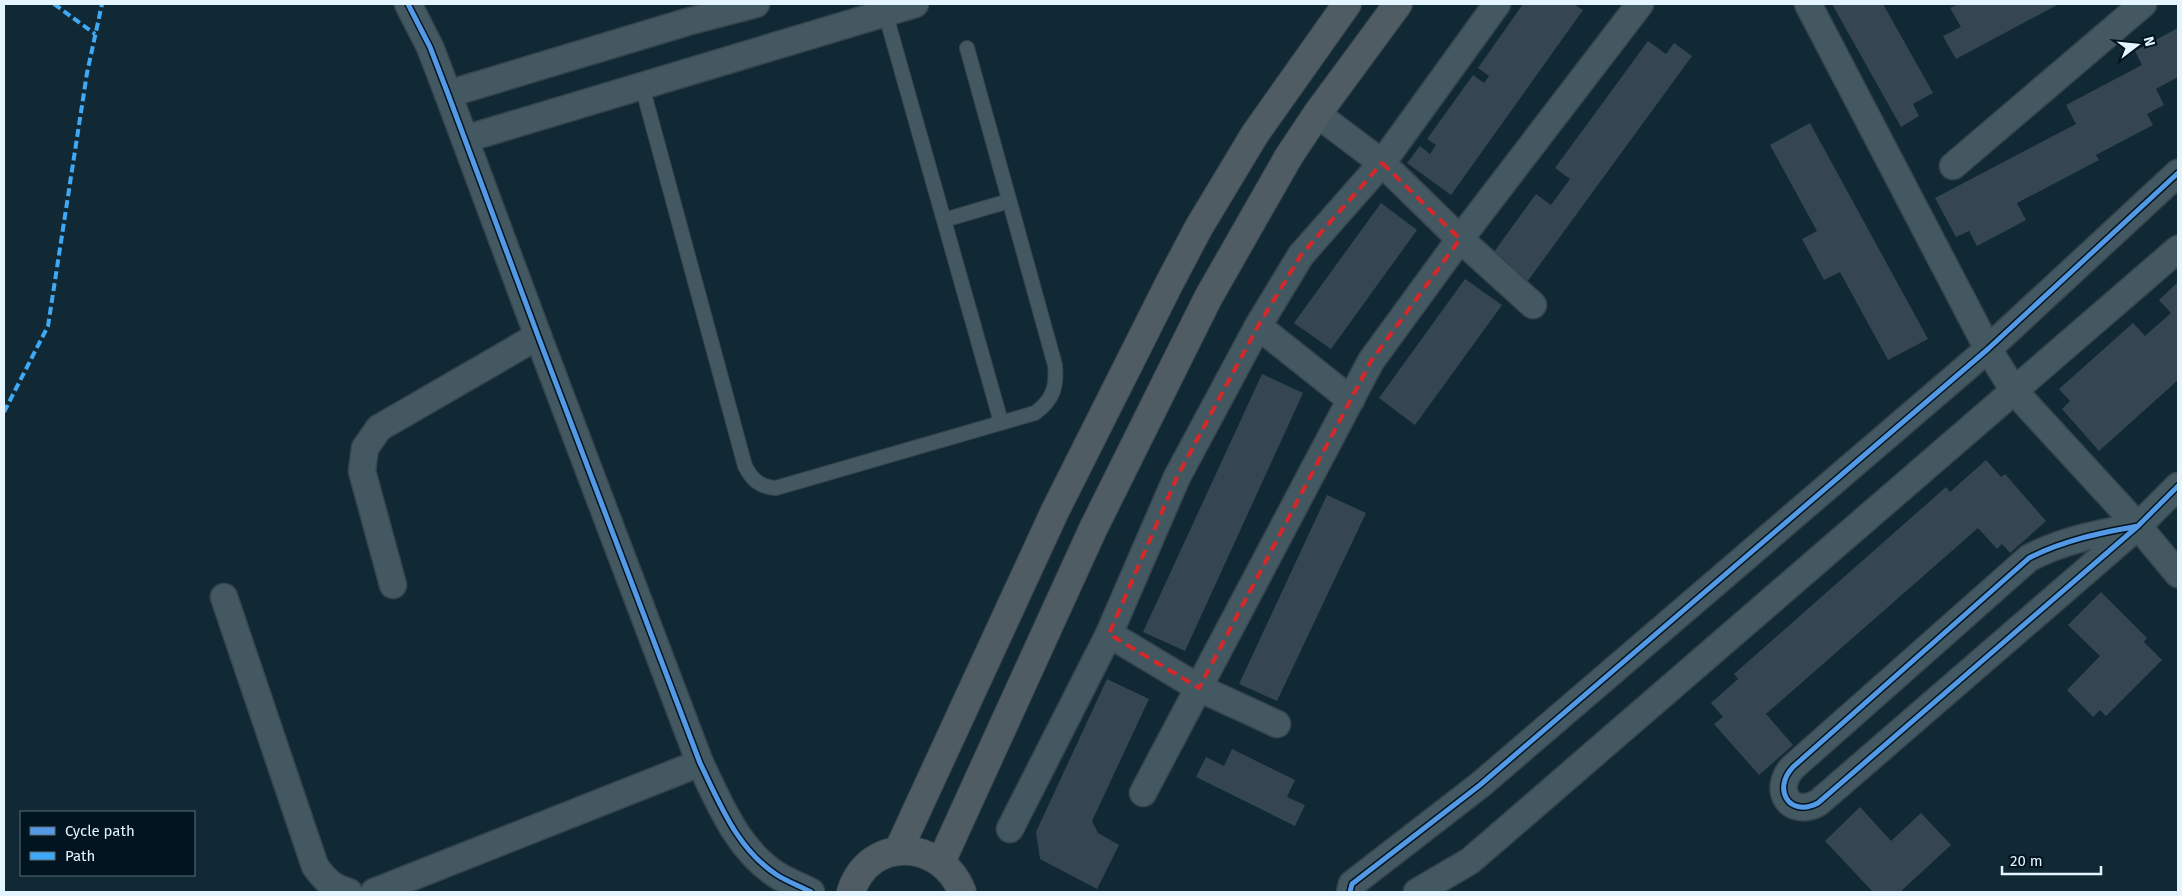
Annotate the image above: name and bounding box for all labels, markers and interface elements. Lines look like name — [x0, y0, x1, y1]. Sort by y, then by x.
north arrow — [2112, 20, 2162, 70]
text: N — [2140, 35, 2158, 48]
legend — [20, 811, 195, 876]
text: Cycle path — [65, 822, 135, 840]
scale bar — [2002, 844, 2101, 876]
text: Path — [65, 847, 95, 865]
text: 20 m — [2010, 852, 2043, 870]

